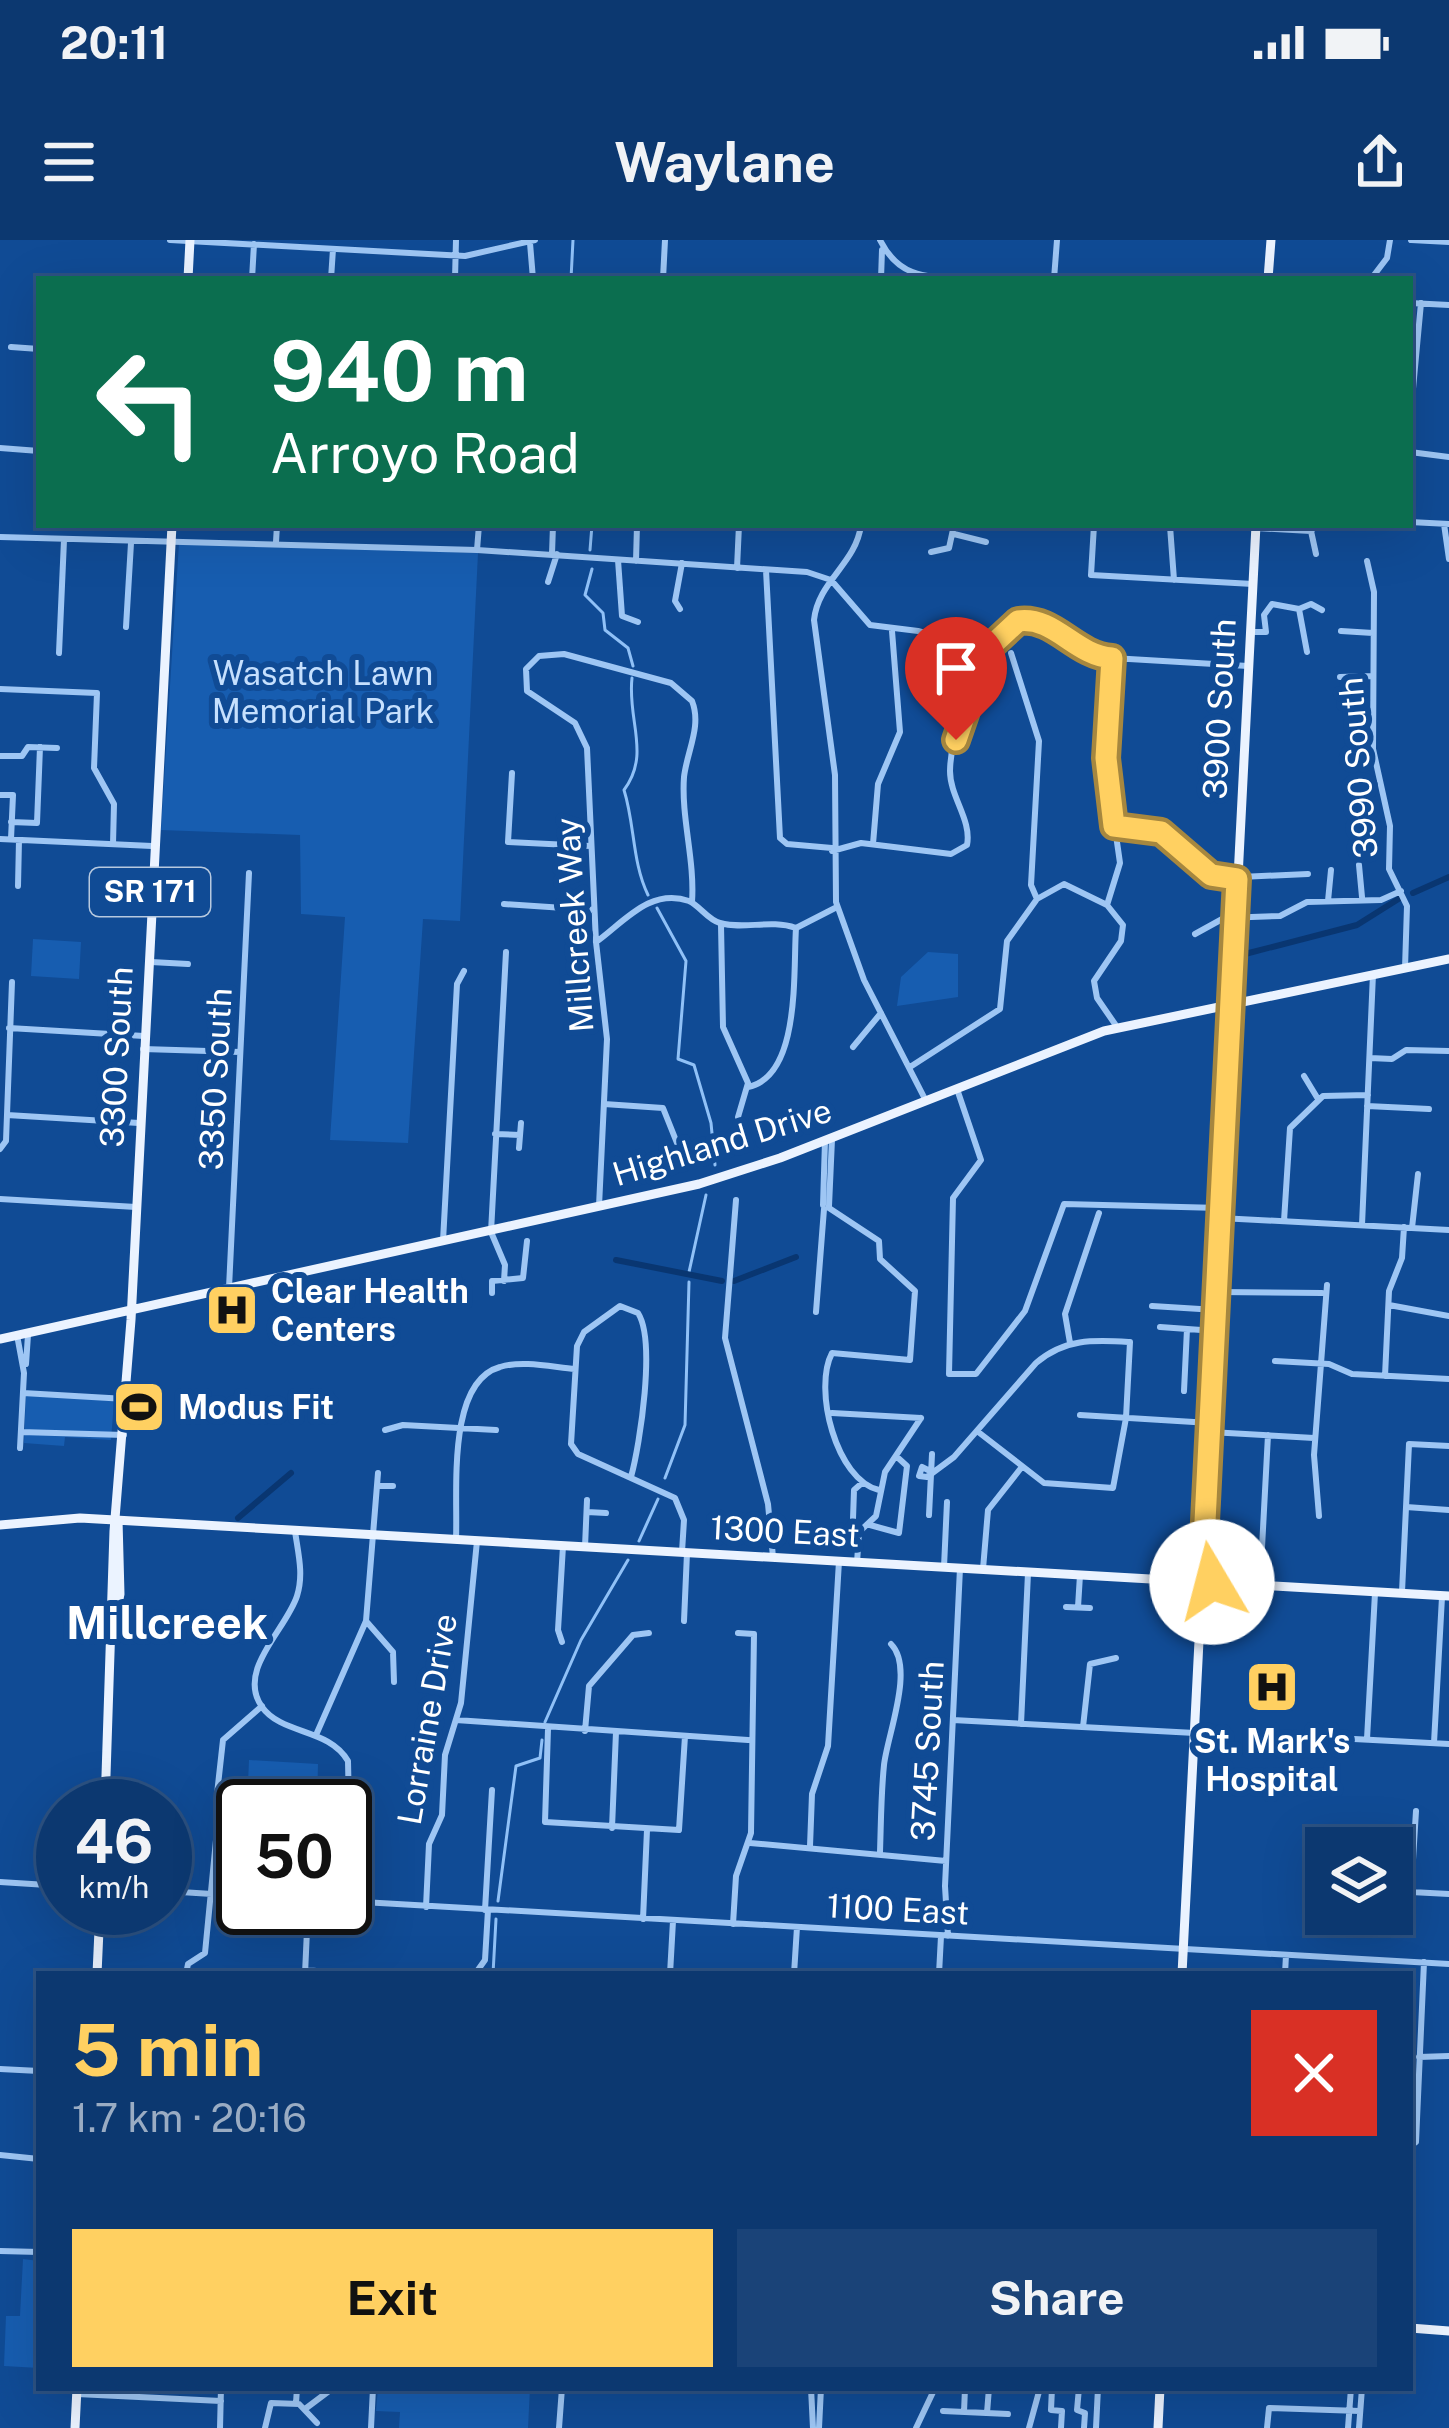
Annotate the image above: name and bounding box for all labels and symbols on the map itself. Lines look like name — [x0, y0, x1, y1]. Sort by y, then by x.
pin — [905, 617, 1007, 740]
street label: 3900 South — [1195, 618, 1243, 800]
park label: Wasatch Lawn Memorial Park — [212, 654, 434, 730]
street label: 3990 South — [1331, 676, 1385, 860]
street label: Millcreek Way — [548, 816, 600, 1034]
road number: SR 171 — [90, 868, 210, 916]
street label: 3300 South — [92, 966, 140, 1148]
street label: 3350 South — [191, 987, 239, 1171]
street label: Highland Drive — [608, 1091, 836, 1193]
place label: Clear Health Centers — [271, 1272, 469, 1348]
hospital icon: Clear Health Centers — [204, 1282, 260, 1338]
sports icon: Modus Fit — [111, 1379, 167, 1435]
place label: Modus Fit — [178, 1388, 334, 1426]
street label: 1300 East — [709, 1508, 861, 1554]
position arrow — [1149, 1519, 1275, 1645]
district label: Millcreek — [66, 1596, 268, 1649]
street label: Lorraine Drive — [390, 1611, 464, 1827]
hospital icon: St. Mark's Hospital — [1244, 1659, 1300, 1715]
street label: 3745 South — [903, 1660, 951, 1842]
place label: St. Mark's Hospital — [1194, 1722, 1350, 1798]
speed limit sign: 50 — [216, 1779, 372, 1935]
street label: 1100 East — [826, 1886, 970, 1932]

